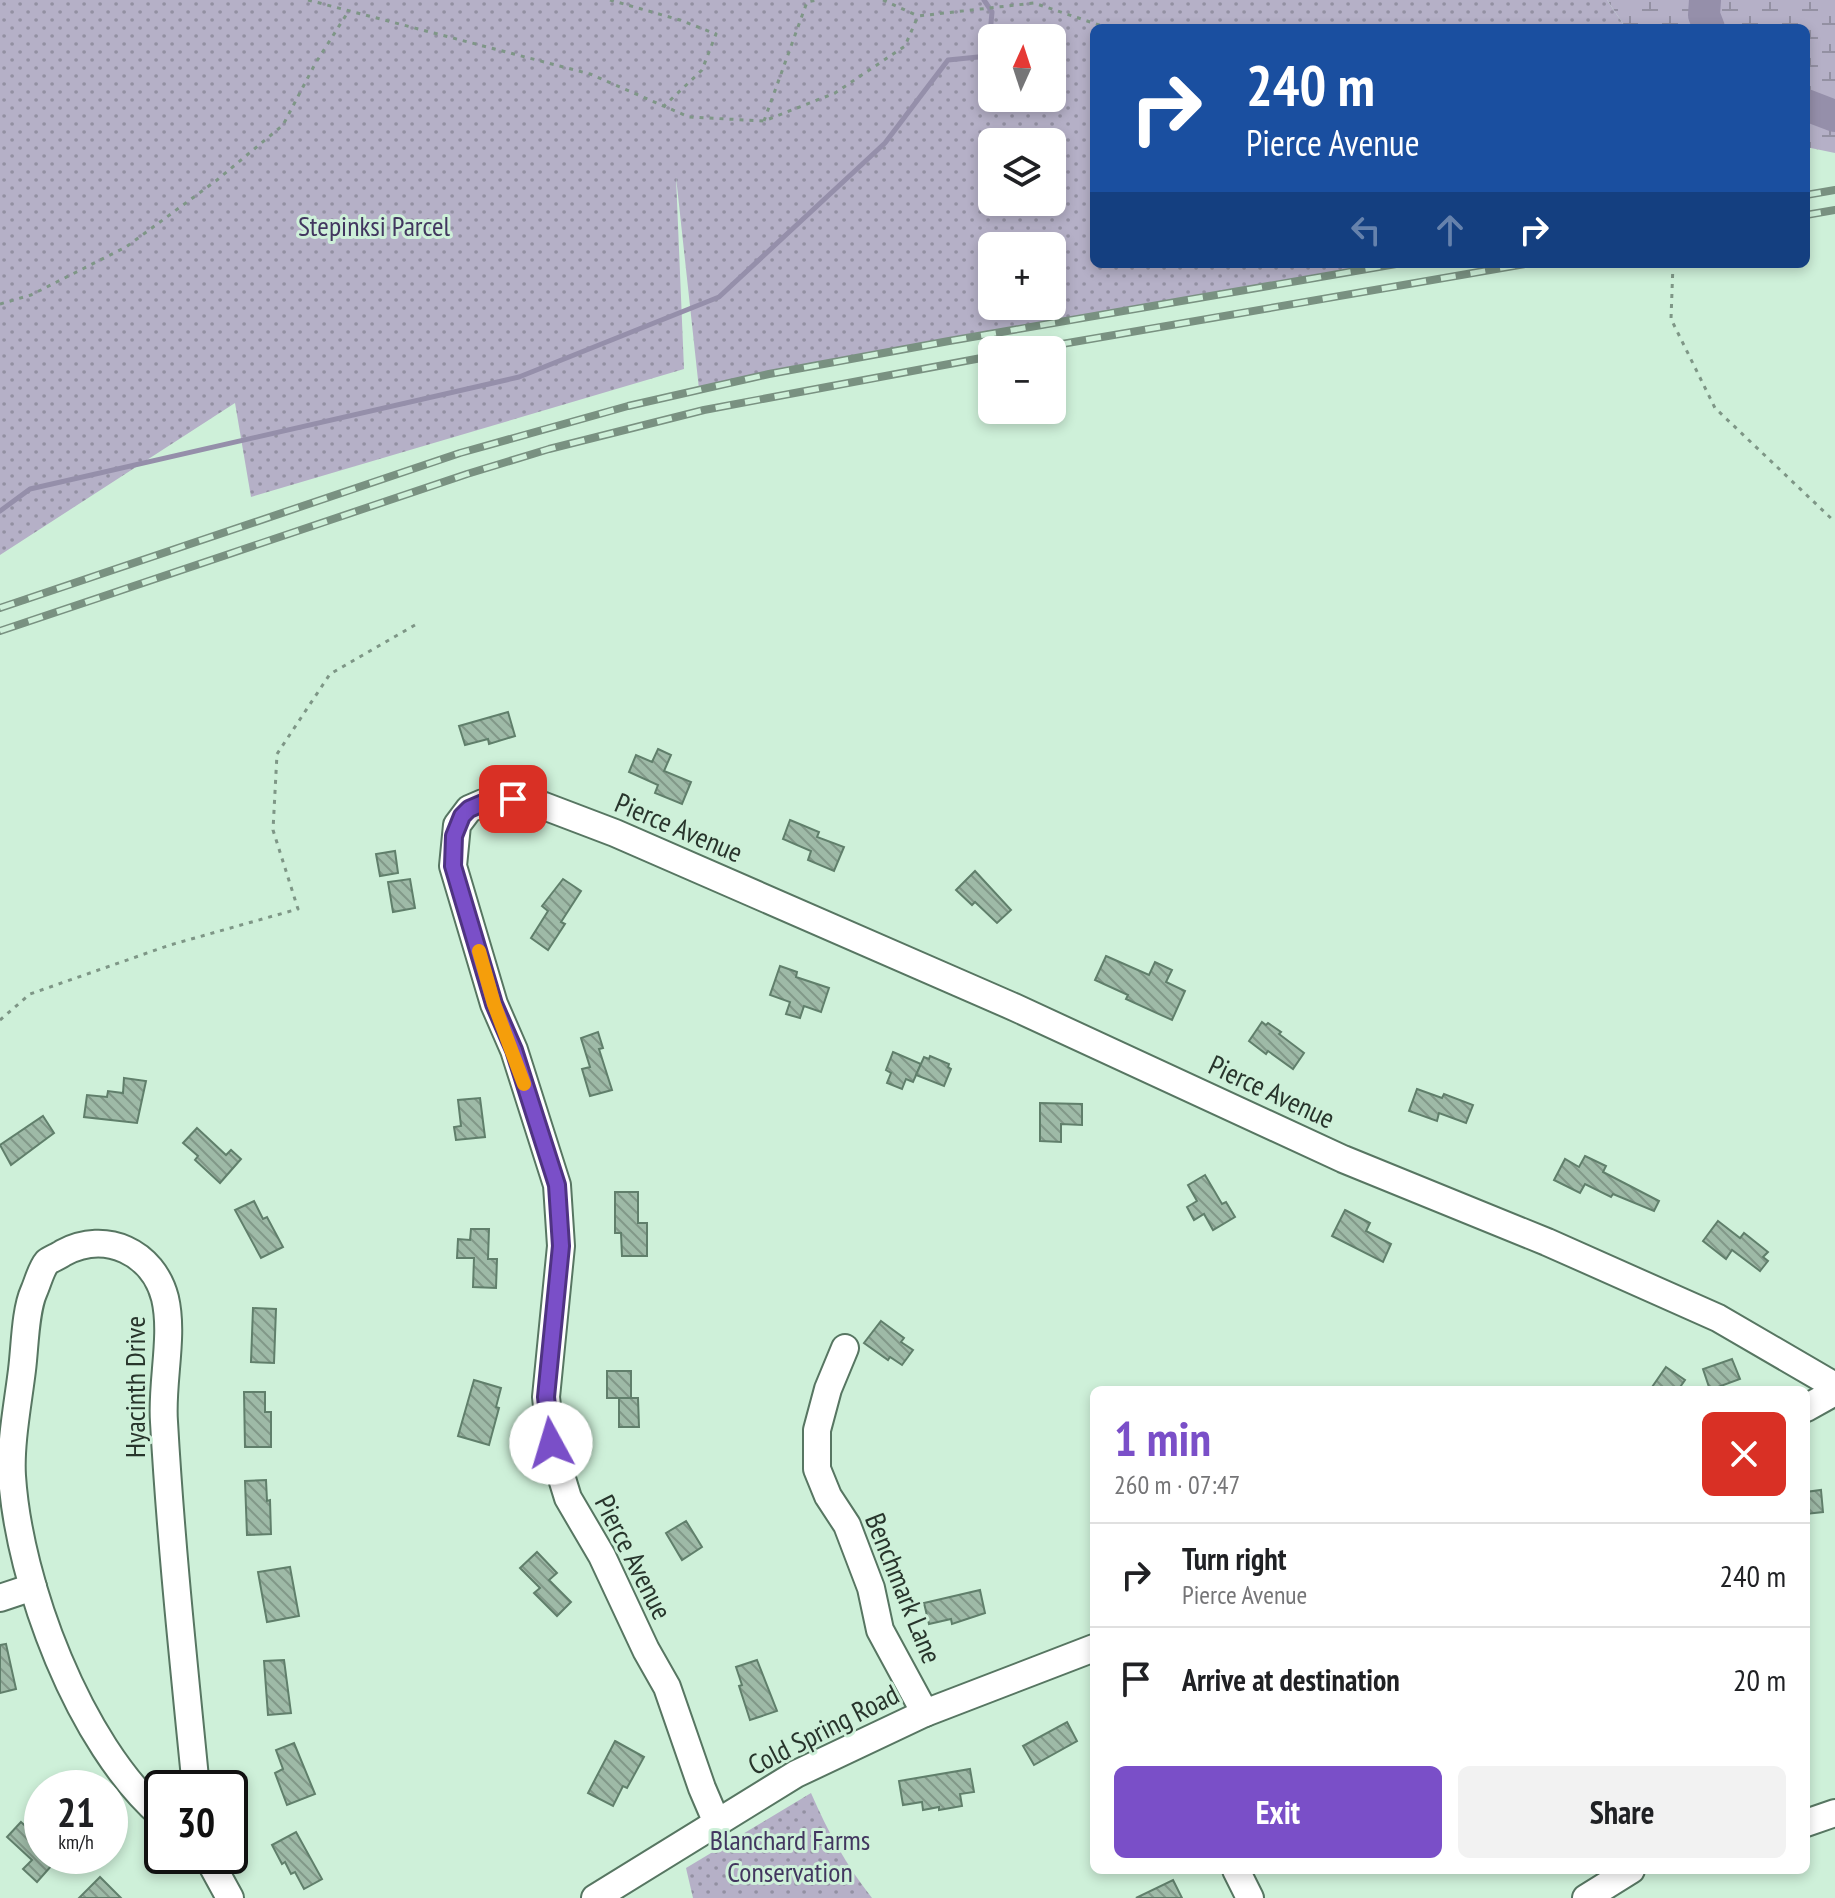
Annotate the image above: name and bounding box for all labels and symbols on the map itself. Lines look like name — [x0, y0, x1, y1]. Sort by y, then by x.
north arrow — [978, 24, 1066, 112]
park label: Stepinksi Parcel — [298, 207, 451, 244]
pin — [479, 765, 547, 833]
street label: Pierce Avenue — [610, 784, 748, 870]
street label: Pierce Avenue — [1203, 1046, 1341, 1136]
street label: Hyacinth Drive — [116, 1316, 153, 1458]
position arrow — [509, 1401, 593, 1485]
street label: Pierce Avenue — [587, 1488, 681, 1626]
street label: Benchmark Lane — [857, 1507, 951, 1669]
street label: Cold Spring Road — [741, 1675, 905, 1783]
speed limit sign: 30 — [144, 1770, 248, 1874]
park label: Blanchard Farms Conservation — [710, 1821, 870, 1890]

